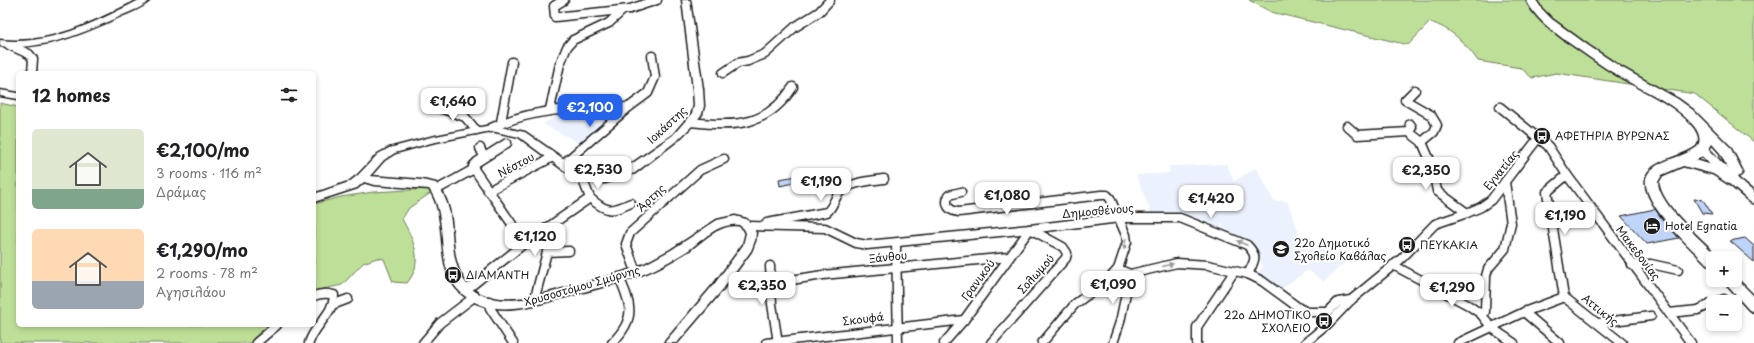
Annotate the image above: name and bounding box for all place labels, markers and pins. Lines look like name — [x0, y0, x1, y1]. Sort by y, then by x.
pin: €1,640 — [420, 88, 486, 122]
pin: €2,100 — [557, 94, 623, 128]
bus stop icon: ΑΦΕΤΗΡΙΑ ΒΥΡΩΝΑΣ — [1532, 126, 1552, 146]
place label: ΑΦΕΤΗΡΙΑ ΒΥΡΩΝΑΣ — [1555, 127, 1670, 144]
pin: €2,530 — [565, 156, 631, 190]
pin: €2,350 — [1393, 157, 1459, 191]
pin: €1,190 — [788, 168, 854, 202]
pin: €1,080 — [974, 182, 1040, 216]
pin: €1,420 — [1178, 185, 1244, 219]
pin: €1,190 — [1532, 202, 1598, 236]
hotel icon: Hotel Egnatia — [1642, 216, 1662, 236]
place label: Hotel Egnatia — [1665, 217, 1738, 234]
pin: €1,120 — [502, 223, 568, 257]
place label: 22ο Δημοτικό Σχολείο Καβάλας — [1294, 234, 1387, 264]
bus stop icon: ΠΕΥΚΑΚΙΑ — [1397, 235, 1417, 255]
place label: ΠΕΥΚΑΚΙΑ — [1420, 236, 1478, 253]
school or university icon: 22ο Δημοτικό Σχολείο Καβάλας — [1271, 239, 1291, 259]
bus stop icon: ΔΙΑΜΑΝΤΗ — [443, 265, 463, 285]
place label: ΔΙΑΜΑΝΤΗ — [466, 266, 529, 283]
pin: €1,090 — [1080, 271, 1146, 305]
pin: €2,350 — [729, 272, 795, 306]
pin: €1,290 — [1419, 274, 1485, 308]
place label: 22ο ΔΗΜΟΤΙΚΟ ΣΧΟΛΕΙΟ — [1224, 306, 1311, 336]
bus stop icon: 22ο ΔΗΜΟΤΙΚΟ ΣΧΟΛΕΙΟ — [1314, 311, 1334, 331]

